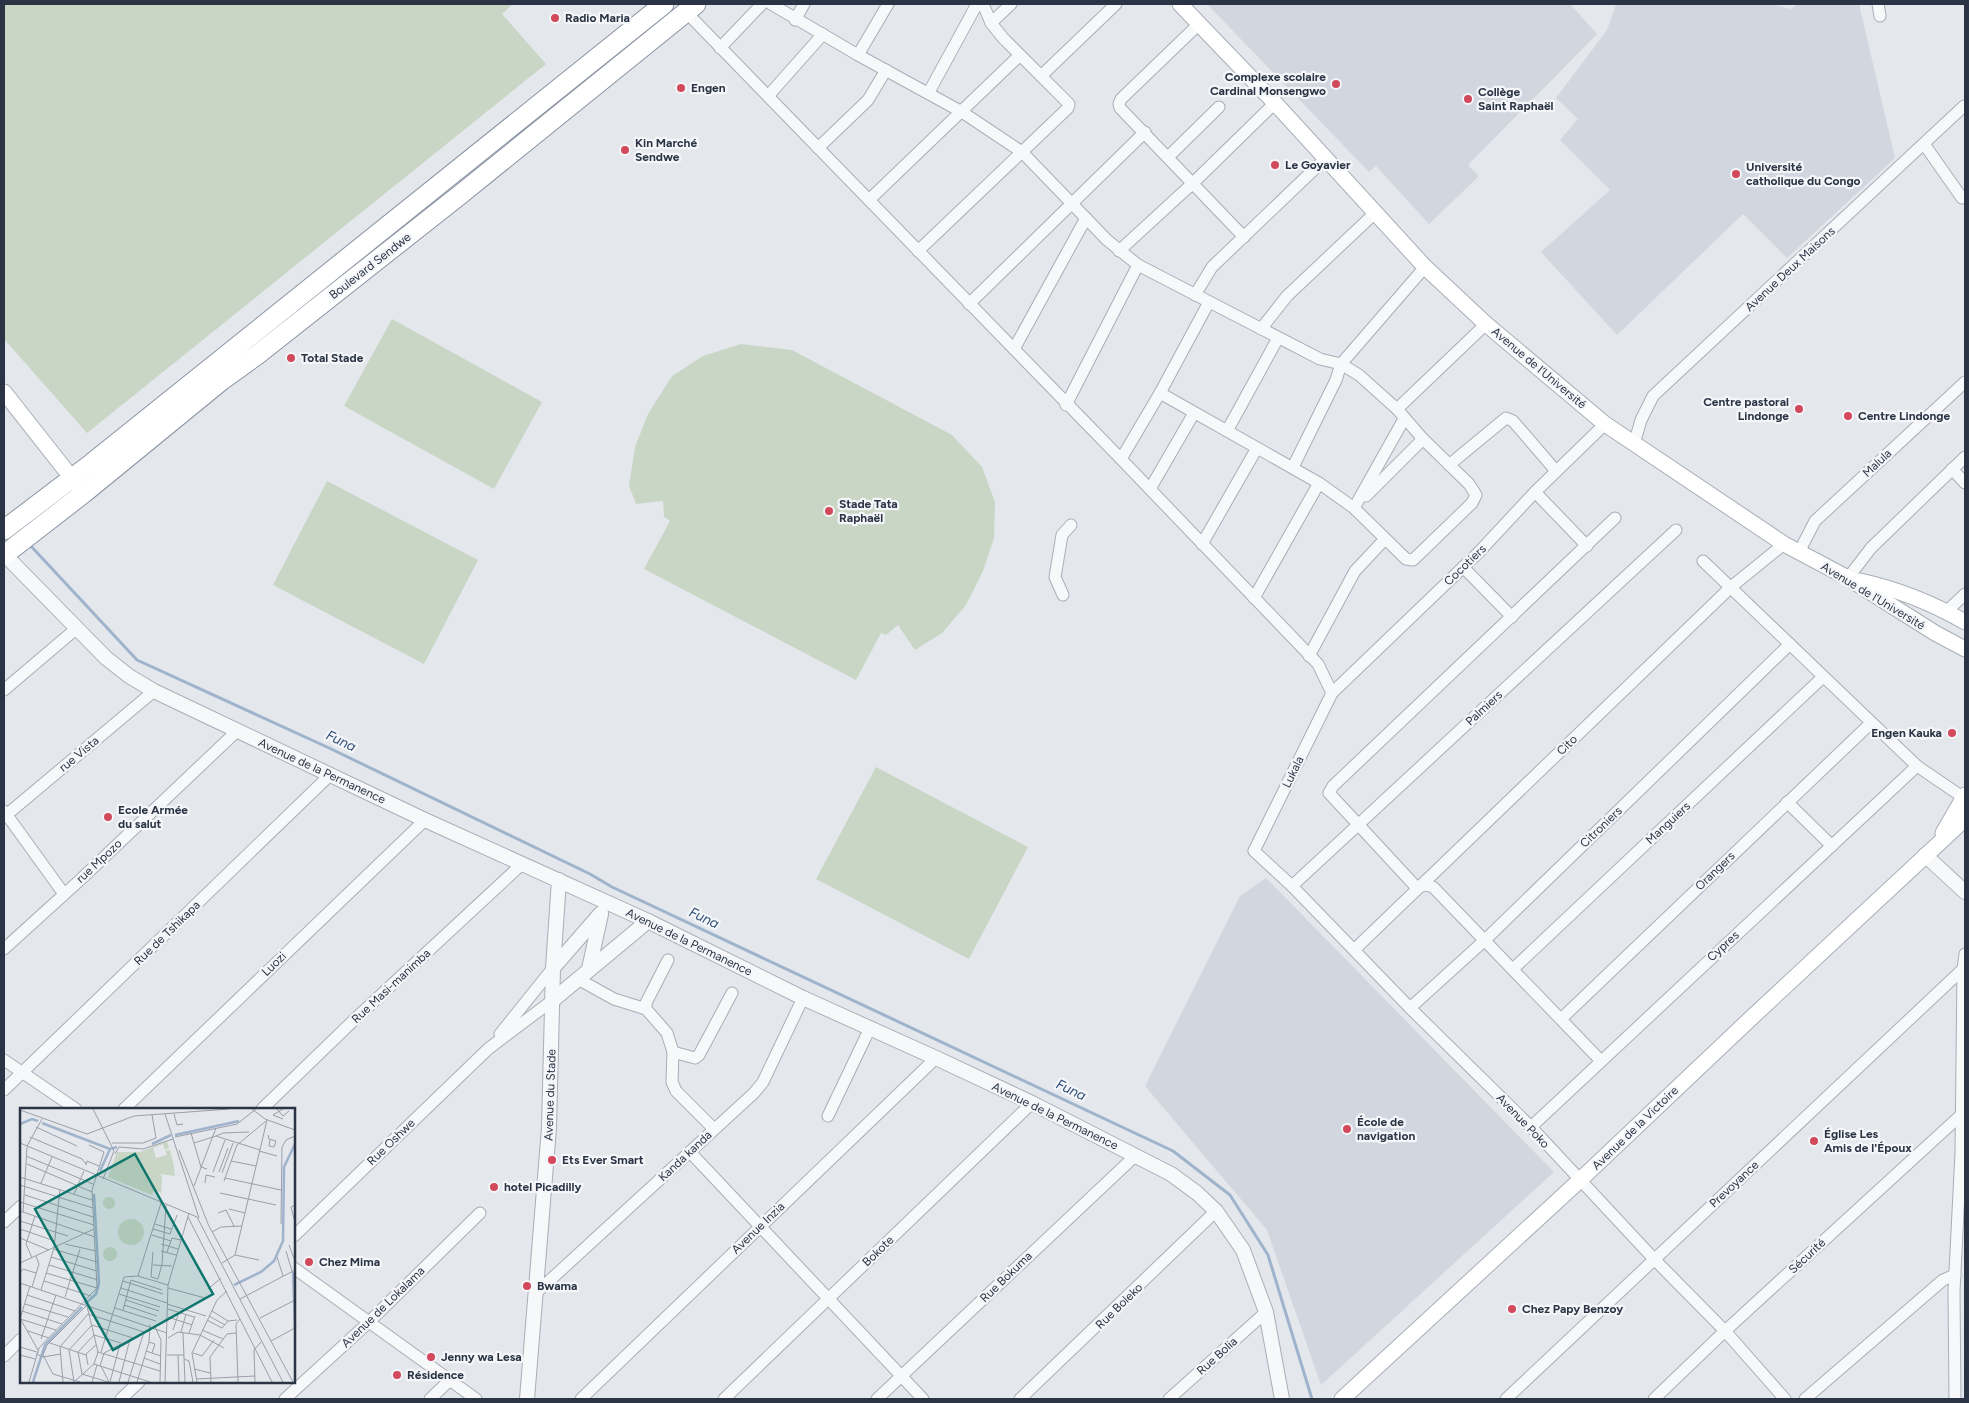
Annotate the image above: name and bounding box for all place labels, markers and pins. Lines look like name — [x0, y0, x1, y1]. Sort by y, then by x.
place label: Radio Maria — [565, 11, 630, 25]
marker: Radio Maria — [549, 12, 561, 24]
place label: Complexe scolaire Cardinal Monsengwo — [1210, 70, 1326, 98]
marker: Complexe scolaire Cardinal Monsengwo — [1330, 78, 1342, 90]
place label: Engen — [691, 81, 726, 95]
marker: Engen — [675, 82, 687, 94]
place label: Collège Saint Raphaël — [1478, 85, 1554, 113]
marker: Collège Saint Raphaël — [1462, 93, 1474, 105]
place label: Kin Marché Sendwe — [635, 136, 697, 164]
marker: Kin Marché Sendwe — [619, 144, 631, 156]
place label: Le Goyavier — [1285, 158, 1351, 172]
marker: Le Goyavier — [1269, 159, 1281, 171]
place label: Université catholique du Congo — [1746, 160, 1861, 188]
marker: Université catholique du Congo — [1730, 168, 1742, 180]
place label: Total Stade — [301, 351, 364, 365]
marker: Total Stade — [285, 352, 297, 364]
place label: Centre pastoral Lindonge — [1703, 395, 1789, 423]
marker: Centre pastoral Lindonge — [1793, 403, 1805, 415]
place label: Centre Lindonge — [1858, 409, 1951, 423]
marker: Centre Lindonge — [1842, 410, 1854, 422]
place label: Stade Tata Raphaël — [839, 497, 898, 525]
marker: Stade Tata Raphaël — [823, 505, 835, 517]
place label: Engen Kauka — [1871, 726, 1942, 740]
marker: Engen Kauka — [1946, 727, 1958, 739]
place label: Ecole Armée du salut — [118, 803, 188, 831]
marker: Ecole Armée du salut — [102, 811, 114, 823]
place label: École de navigation — [1357, 1115, 1415, 1143]
marker: École de navigation — [1341, 1123, 1353, 1135]
place label: Église Les Amis de l'Époux — [1824, 1127, 1912, 1155]
marker: Église Les Amis de l'Époux — [1808, 1135, 1820, 1147]
place label: Ets Ever Smart — [562, 1153, 644, 1167]
marker: Ets Ever Smart — [546, 1154, 558, 1166]
place label: hotel Picadilly — [504, 1180, 582, 1194]
marker: hotel Picadilly — [488, 1181, 500, 1193]
place label: Chez Mima — [319, 1255, 380, 1269]
marker: Chez Mima — [303, 1256, 315, 1268]
place label: Bwama — [537, 1279, 577, 1293]
marker: Bwama — [521, 1280, 533, 1292]
place label: Chez Papy Benzoy — [1522, 1302, 1623, 1316]
marker: Chez Papy Benzoy — [1506, 1303, 1518, 1315]
place label: Jenny wa Lesa — [441, 1350, 522, 1364]
marker: Jenny wa Lesa — [425, 1351, 437, 1363]
place label: Résidence — [407, 1368, 464, 1382]
marker: Résidence — [391, 1369, 403, 1381]

